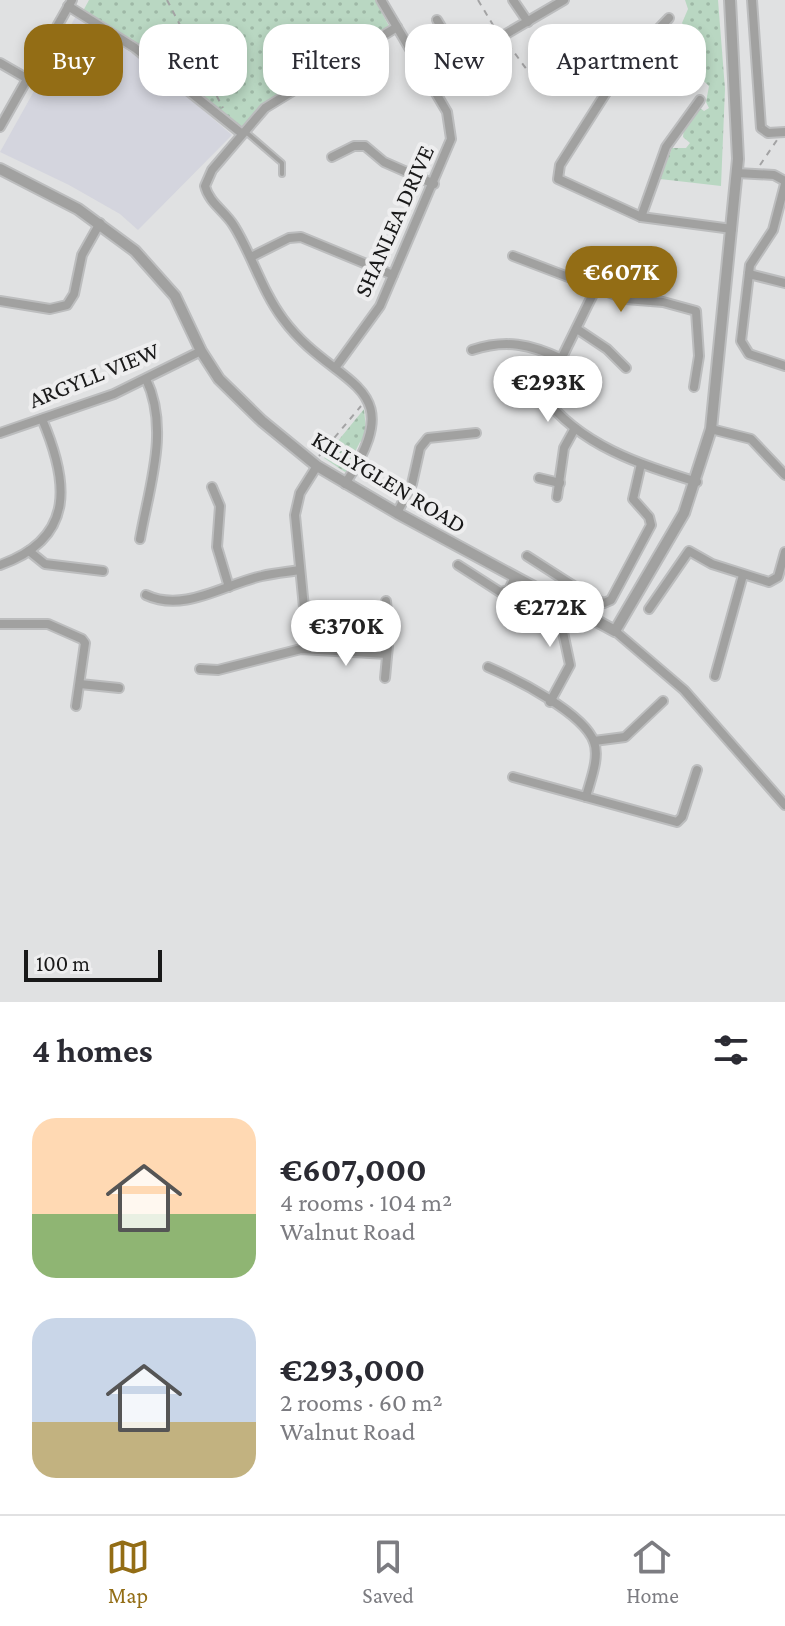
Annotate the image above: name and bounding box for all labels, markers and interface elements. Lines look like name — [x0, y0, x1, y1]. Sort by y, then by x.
chip: Buy — [24, 24, 123, 96]
chip: Rent — [139, 24, 247, 96]
chip: Filters — [263, 24, 389, 96]
chip: New — [405, 24, 512, 96]
chip: Apartment — [528, 24, 706, 96]
street label: SHANLEA DRIVE — [348, 141, 439, 301]
pin: €607K — [565, 246, 677, 314]
text: €607K — [583, 257, 659, 286]
street label: ARGYLL VIEW — [24, 336, 163, 413]
pin: €293K — [492, 356, 604, 424]
text: €293K — [511, 367, 585, 396]
street label: KILLYGLEN ROAD — [307, 425, 471, 538]
pin: €272K — [494, 581, 606, 649]
text: €272K — [514, 592, 586, 621]
pin: €370K — [290, 600, 402, 668]
text: €370K — [309, 611, 383, 640]
scale bar — [24, 946, 162, 982]
text: 100 m — [36, 951, 90, 976]
icon: filters — [709, 1028, 753, 1072]
text: 4 homes — [32, 1032, 153, 1069]
icon: home — [96, 1150, 192, 1246]
text: €607,000 — [280, 1151, 427, 1188]
text: 4 rooms · 104 m² — [280, 1188, 452, 1217]
text: Walnut Road — [280, 1217, 416, 1246]
icon: home — [96, 1350, 192, 1446]
text: €293,000 — [280, 1351, 425, 1388]
text: 2 rooms · 60 m² — [280, 1388, 443, 1417]
text: Walnut Road — [280, 1417, 416, 1446]
tab: Map — [106, 1535, 150, 1608]
tab: Saved — [362, 1535, 414, 1608]
tab: Home — [626, 1535, 679, 1608]

